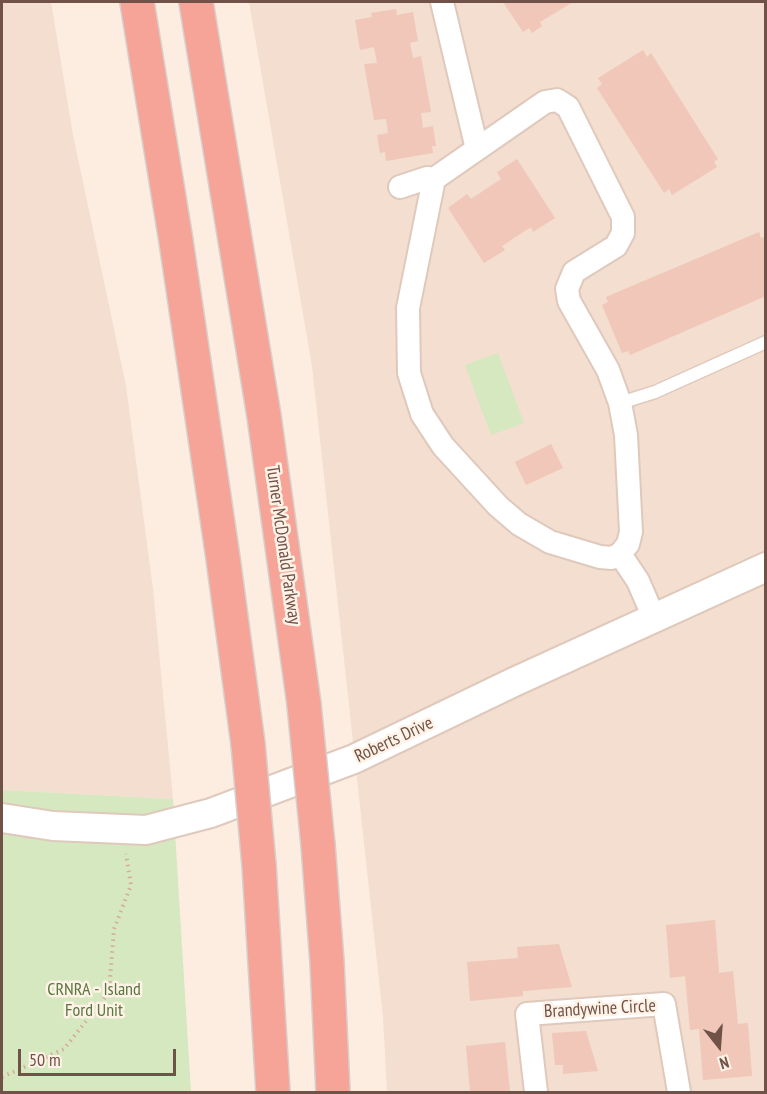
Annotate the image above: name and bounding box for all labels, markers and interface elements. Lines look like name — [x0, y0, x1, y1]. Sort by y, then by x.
street label: Turner McDonald Parkway — [261, 464, 305, 626]
street label: Roberts Drive — [351, 712, 437, 768]
park label: CRNRA - Island Ford Unit — [47, 979, 141, 1022]
street label: Brandywine Circle — [543, 995, 657, 1023]
north arrow — [689, 1016, 749, 1076]
scale bar — [21, 1037, 178, 1075]
text: 50 m — [29, 1048, 61, 1071]
text: N — [717, 1052, 731, 1074]

